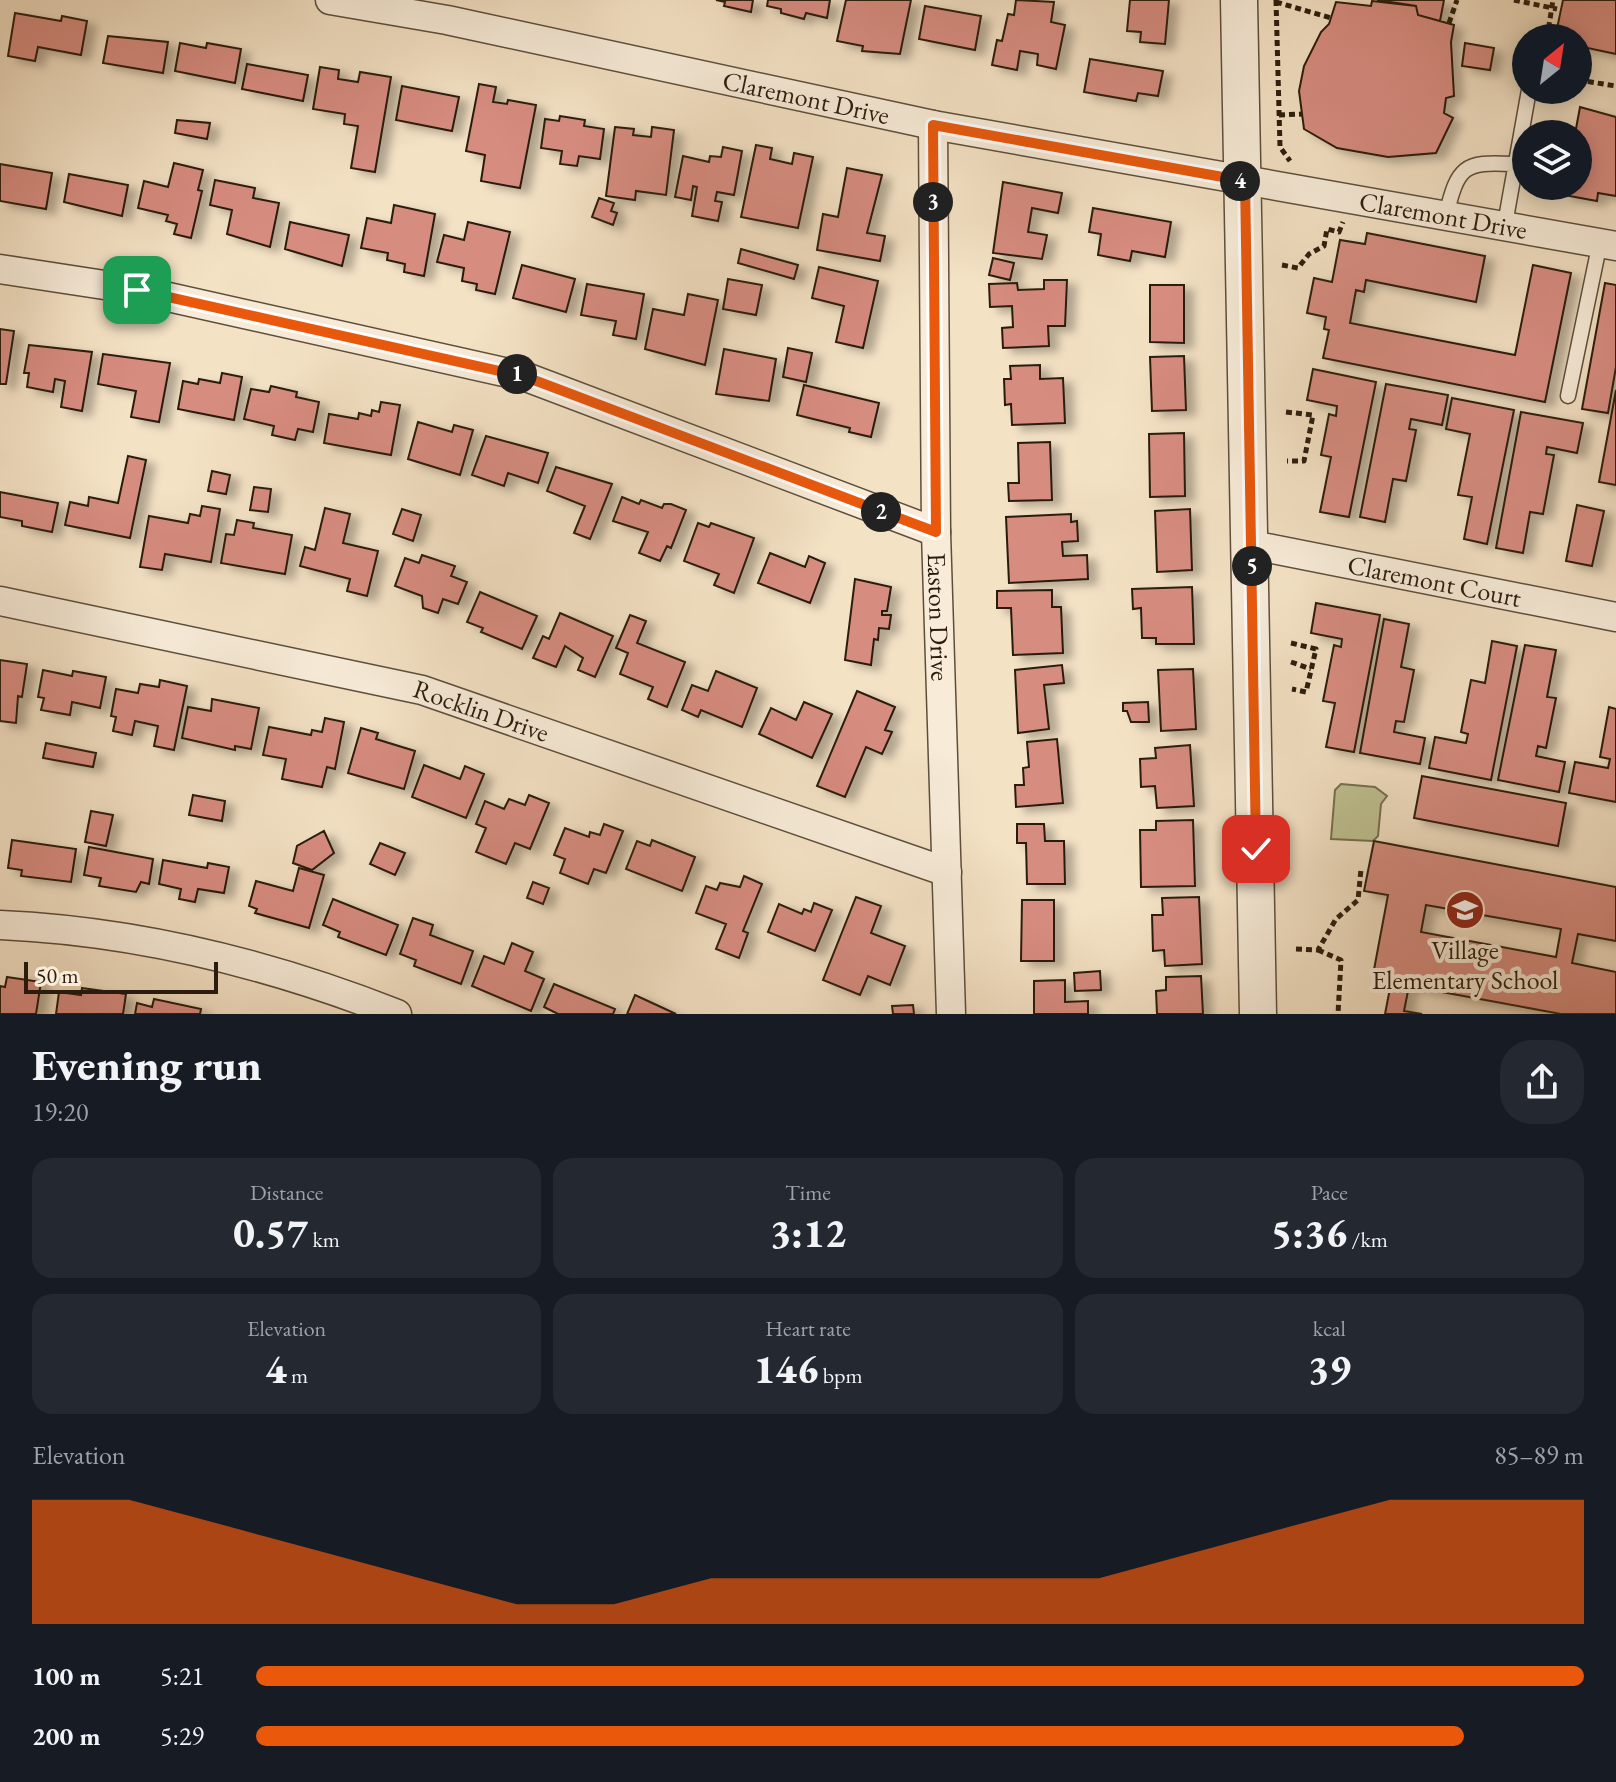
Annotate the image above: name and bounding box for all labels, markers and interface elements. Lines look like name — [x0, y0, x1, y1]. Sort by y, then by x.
north arrow — [1512, 24, 1592, 104]
map controls — [1512, 24, 1592, 200]
street label: Claremont Drive — [719, 63, 893, 132]
button: layers — [1512, 120, 1592, 200]
pin: 4 — [1220, 161, 1260, 201]
text: 4 — [1234, 166, 1246, 195]
pin: 3 — [913, 182, 953, 222]
street label: Claremont Drive — [1357, 184, 1530, 247]
text: 3 — [927, 187, 939, 216]
pin — [103, 256, 171, 324]
icon: arrive — [115, 268, 159, 312]
pin: 1 — [497, 354, 537, 394]
text: 1 — [511, 359, 523, 388]
pin: 2 — [861, 492, 901, 532]
text: 2 — [875, 497, 887, 526]
pin: 5 — [1232, 546, 1272, 586]
street label: Claremont Court — [1345, 547, 1524, 615]
text: 5 — [1246, 551, 1258, 580]
street label: Easton Drive — [920, 552, 958, 682]
street label: Rocklin Drive — [409, 671, 554, 750]
pin — [1222, 815, 1290, 883]
icon: check — [1234, 827, 1278, 871]
school or university icon: Village Elementary School — [1444, 889, 1486, 931]
place label: Village Elementary School — [1372, 933, 1558, 997]
scale bar — [24, 958, 218, 994]
text: 50 m — [36, 961, 79, 990]
text: Evening run — [32, 1036, 262, 1093]
button: share — [1500, 1040, 1584, 1124]
text: 19:20 — [32, 1095, 88, 1129]
text: Distance — [250, 1178, 323, 1207]
text: Time — [785, 1178, 831, 1207]
text: Pace — [1311, 1178, 1348, 1207]
text: 0.57 — [233, 1207, 308, 1259]
text: 3:12 — [770, 1207, 846, 1259]
text: 5:36 — [1271, 1207, 1347, 1259]
text: km — [308, 1225, 340, 1254]
text: /km — [1347, 1225, 1388, 1254]
text: Elevation — [247, 1314, 326, 1343]
text: Heart rate — [765, 1314, 851, 1343]
text: kcal — [1313, 1314, 1346, 1343]
text: 4 — [265, 1343, 287, 1395]
text: 146 — [753, 1343, 818, 1395]
text: 39 — [1308, 1343, 1351, 1395]
text: m — [287, 1361, 308, 1390]
text: bpm — [818, 1361, 863, 1390]
text: Elevation — [32, 1438, 126, 1472]
text: 85–89 m — [1494, 1438, 1584, 1472]
text: 100 m — [32, 1659, 100, 1693]
text: 5:21 — [160, 1659, 204, 1693]
text: 200 m — [32, 1719, 100, 1753]
text: 5:29 — [160, 1719, 204, 1753]

